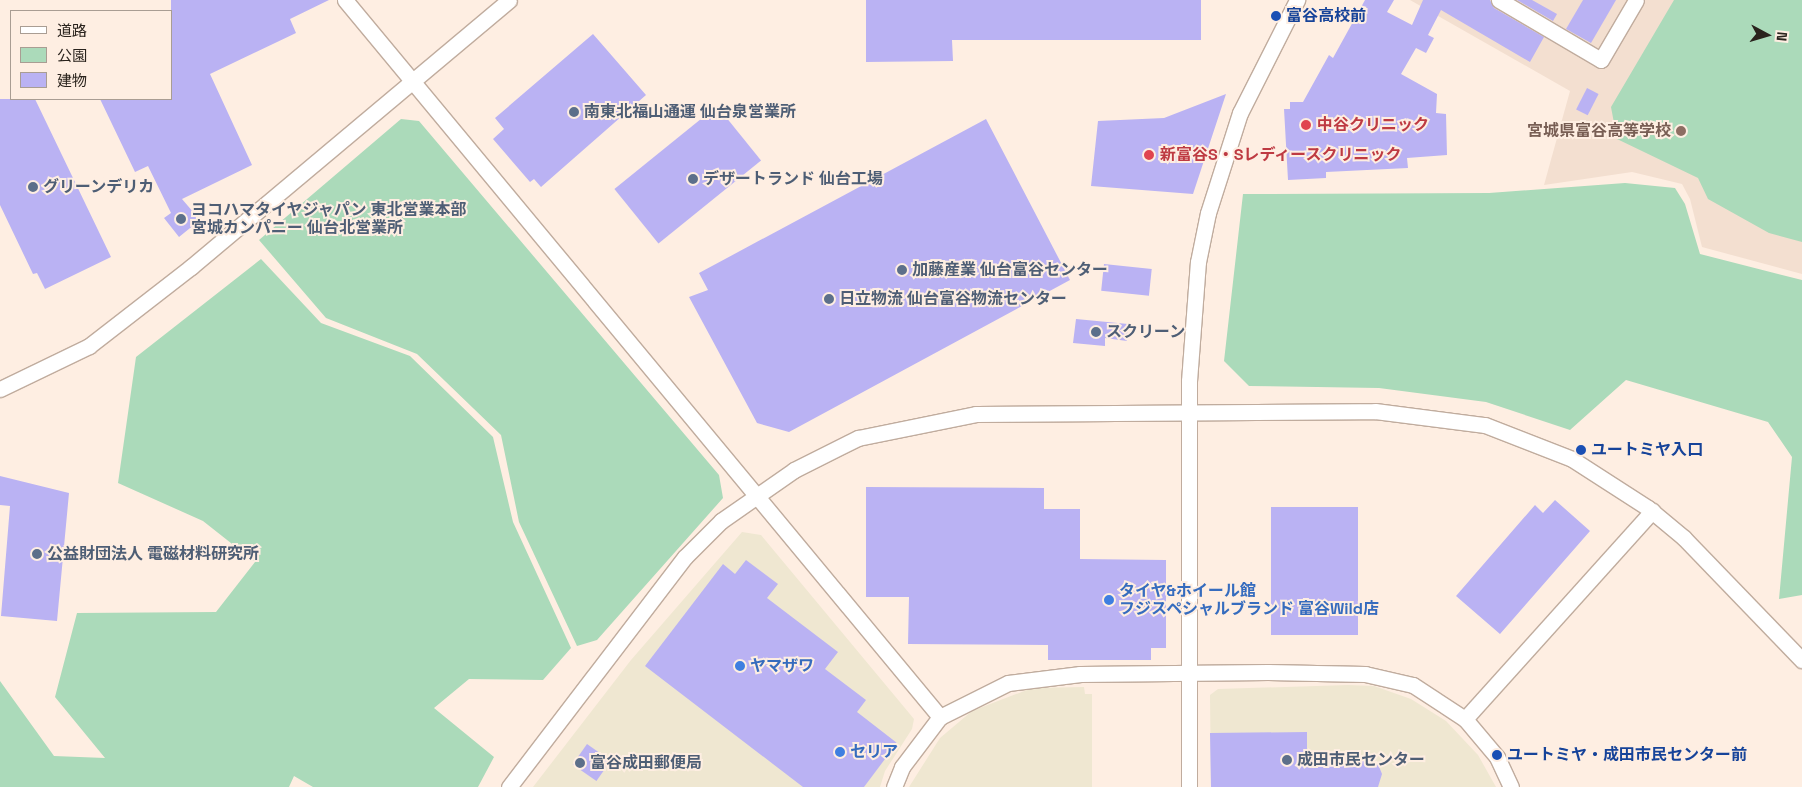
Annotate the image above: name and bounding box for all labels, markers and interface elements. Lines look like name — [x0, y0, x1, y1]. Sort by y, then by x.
place label: 富谷高校前 — [1286, 6, 1366, 26]
legend — [10, 10, 172, 100]
marker: 富谷高校前 — [1270, 10, 1282, 22]
north arrow — [1742, 10, 1792, 60]
text: 道路 — [57, 21, 87, 40]
text: N — [1772, 31, 1791, 42]
text: 公園 — [57, 46, 87, 65]
text: 建物 — [57, 71, 87, 90]
place label: 南東北福山通運 仙台泉営業所 — [584, 102, 796, 122]
marker: 南東北福山通運 仙台泉営業所 — [568, 106, 580, 118]
place label: 中谷クリニック — [1317, 115, 1429, 135]
marker: 中谷クリニック — [1299, 118, 1313, 132]
place label: 宮城県富谷高等学校 — [1527, 121, 1671, 141]
marker: 宮城県富谷高等学校 — [1675, 125, 1687, 137]
place label: 新富谷S・Sレディースクリニック — [1160, 145, 1403, 165]
marker: 新富谷S・Sレディースクリニック — [1142, 148, 1156, 162]
place label: デザートランド 仙台工場 — [703, 169, 883, 189]
marker: デザートランド 仙台工場 — [687, 173, 699, 185]
place label: グリーンデリカ — [43, 177, 155, 197]
marker: グリーンデリカ — [27, 181, 39, 193]
place label: ヨコハマタイヤジャパン 東北営業本部 宮城カンパニー 仙台北営業所 — [191, 200, 467, 238]
marker: ヨコハマタイヤジャパン 東北営業本部 宮城カンパニー 仙台北営業所 — [175, 213, 187, 225]
place label: 加藤産業 仙台富谷センター — [912, 260, 1108, 280]
marker: 加藤産業 仙台富谷センター — [896, 264, 908, 276]
place label: 日立物流 仙台富谷物流センター — [839, 289, 1067, 309]
marker: 日立物流 仙台富谷物流センター — [823, 293, 835, 305]
place label: スクリーン — [1106, 322, 1186, 342]
marker: スクリーン — [1090, 326, 1102, 338]
place label: ユートミヤ入口 — [1591, 440, 1703, 460]
marker: ユートミヤ入口 — [1575, 444, 1587, 456]
place label: 公益財団法人 電磁材料研究所 — [47, 544, 259, 564]
marker: 公益財団法人 電磁材料研究所 — [31, 548, 43, 560]
place label: タイヤ&ホイール館 フジスペシャルブランド 富谷Wild店 — [1119, 581, 1380, 619]
marker: タイヤ&ホイール館 フジスペシャルブランド 富谷Wild店 — [1103, 594, 1115, 606]
place label: ヤマザワ — [750, 656, 814, 676]
marker: ヤマザワ — [734, 660, 746, 672]
place label: セリア — [850, 742, 898, 762]
place label: ユートミヤ・成田市民センター前 — [1507, 745, 1747, 765]
marker: セリア — [834, 746, 846, 758]
marker: ユートミヤ・成田市民センター前 — [1491, 749, 1503, 761]
place label: 成田市民センター — [1297, 750, 1425, 770]
place label: 富谷成田郵便局 — [590, 753, 702, 773]
marker: 成田市民センター — [1281, 754, 1293, 766]
marker: 富谷成田郵便局 — [574, 757, 586, 769]

